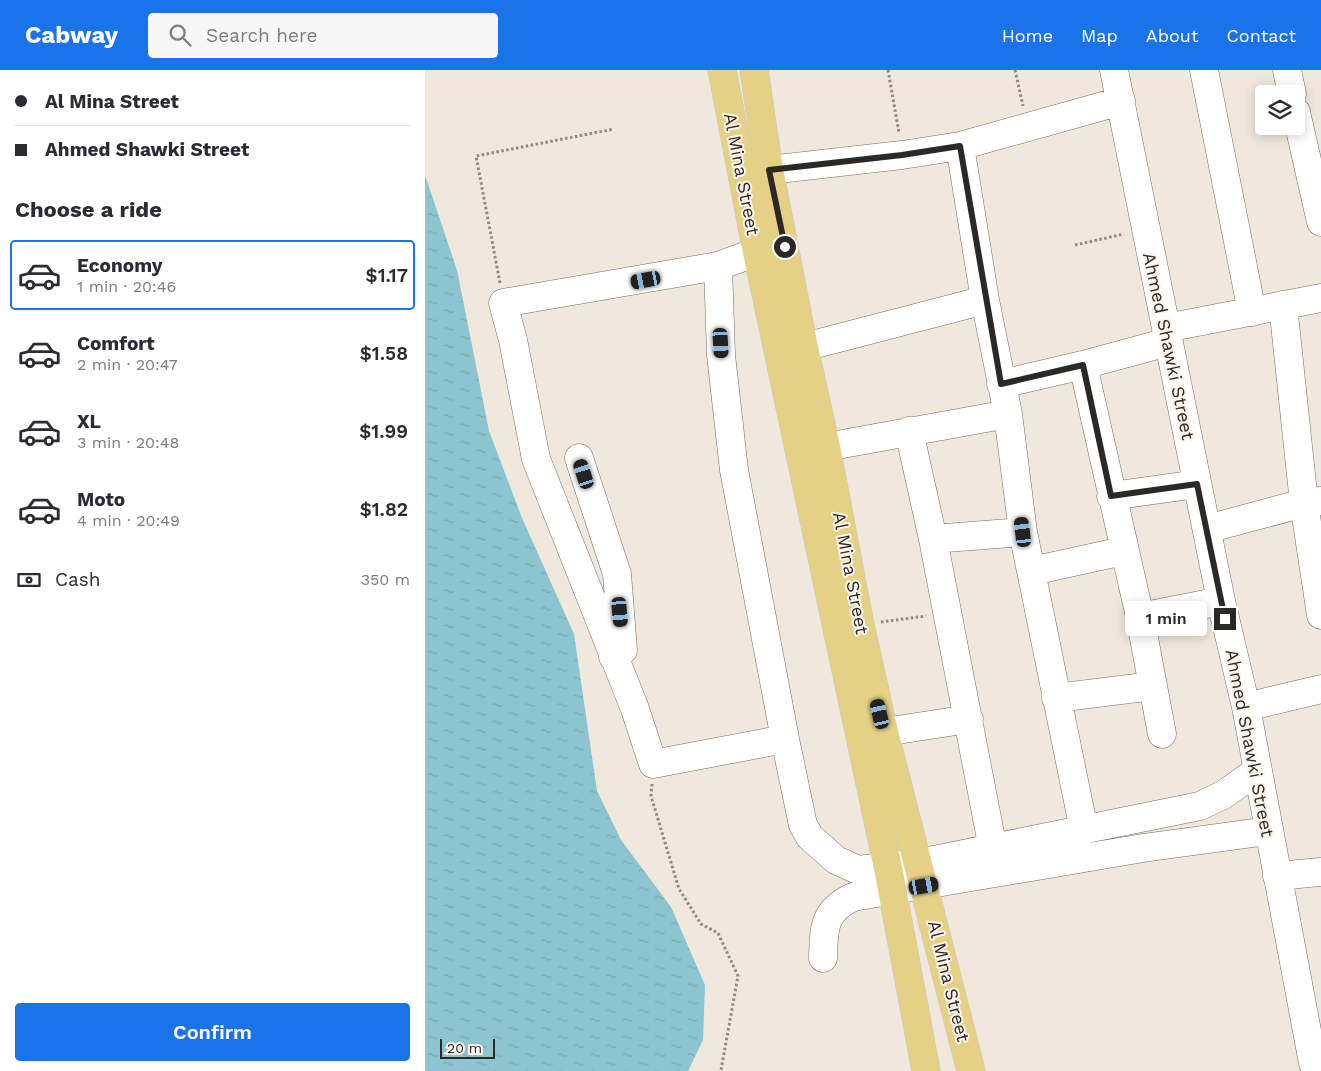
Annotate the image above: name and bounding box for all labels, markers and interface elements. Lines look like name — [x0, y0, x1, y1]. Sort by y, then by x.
search box — [148, 13, 498, 58]
text: Cabway — [25, 21, 118, 49]
icon: search — [166, 21, 194, 49]
text: Search here — [206, 24, 317, 47]
text: Home — [1002, 25, 1053, 46]
text: Map — [1081, 25, 1118, 46]
text: About — [1146, 25, 1198, 46]
text: Contact — [1226, 25, 1296, 46]
map controls — [1255, 85, 1305, 135]
button: layers — [1255, 85, 1305, 135]
text: Al Mina Street — [45, 90, 179, 113]
street label: Al Mina Street — [720, 111, 764, 237]
text: Ahmed Shawki Street — [45, 138, 249, 161]
text: Choose a ride — [15, 197, 162, 222]
route start — [774, 236, 796, 258]
street label: Ahmed Shawki Street — [1139, 250, 1199, 442]
icon: car — [17, 253, 62, 298]
text: Economy — [77, 254, 162, 277]
text: $1.17 — [366, 264, 408, 287]
car — [629, 270, 662, 290]
text: 1 min · 20:46 — [77, 277, 176, 296]
car — [712, 328, 729, 358]
icon: car — [17, 331, 62, 376]
text: Comfort — [77, 332, 155, 355]
text: $1.58 — [360, 342, 408, 365]
text: 2 min · 20:47 — [77, 355, 178, 374]
icon: car — [17, 409, 62, 454]
text: XL — [77, 410, 101, 433]
text: $1.99 — [359, 420, 408, 443]
text: 3 min · 20:48 — [77, 433, 179, 452]
car — [572, 457, 595, 491]
icon: car — [17, 487, 62, 532]
text: Moto — [77, 488, 125, 511]
text: $1.82 — [360, 498, 408, 521]
street label: Al Mina Street — [829, 510, 873, 636]
text: 4 min · 20:49 — [77, 511, 180, 530]
car — [1013, 516, 1032, 548]
icon: cash — [15, 566, 43, 594]
text: Cash — [55, 568, 101, 591]
text: 350 m — [361, 570, 410, 589]
car — [611, 596, 628, 628]
callout: 1 min — [1125, 602, 1207, 636]
route end — [1214, 608, 1236, 630]
text: 1 min — [1145, 609, 1187, 628]
street label: Ahmed Shawki Street — [1221, 647, 1279, 839]
car — [869, 698, 890, 730]
car — [907, 876, 940, 896]
street label: Al Mina Street — [924, 918, 974, 1044]
button: Confirm — [15, 1003, 410, 1061]
scale bar — [440, 1036, 495, 1059]
text: 20 m — [447, 1040, 482, 1056]

